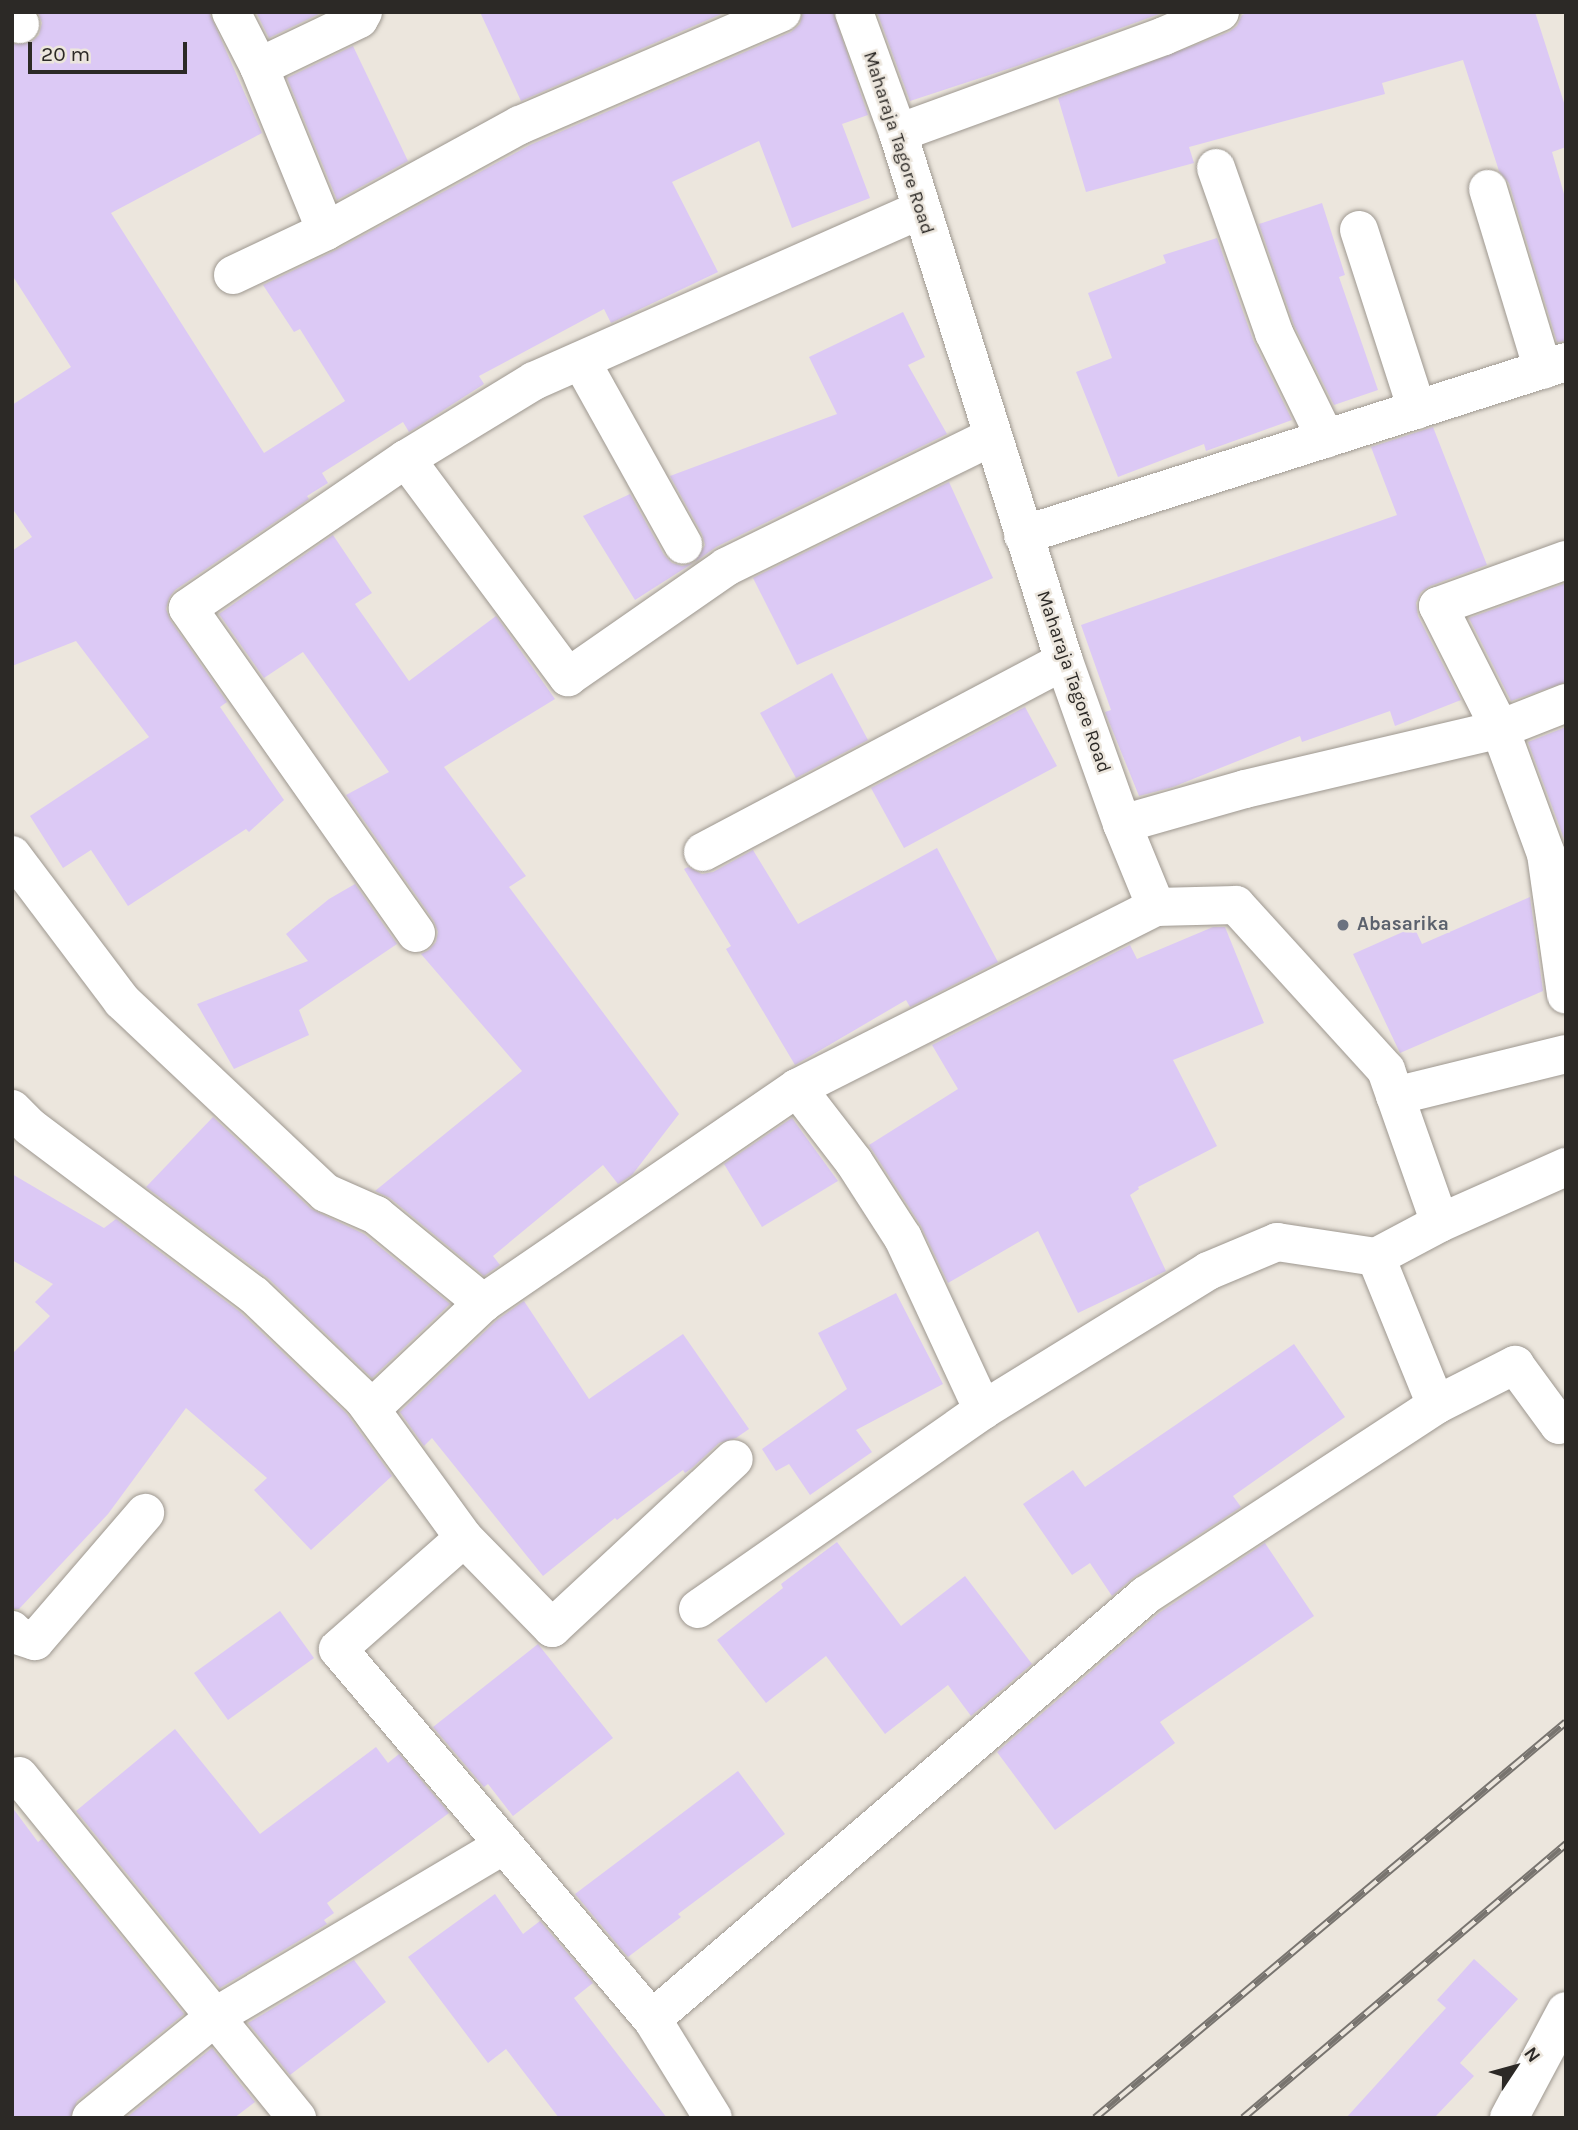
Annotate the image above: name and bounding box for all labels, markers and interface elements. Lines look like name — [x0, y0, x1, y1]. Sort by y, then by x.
scale bar — [32, 28, 191, 72]
text: 20 m — [41, 42, 90, 66]
street label: Maharaja Tagore Road — [858, 49, 938, 237]
street label: Maharaja Tagore Road — [1031, 588, 1115, 776]
place label: Abasarika — [1357, 914, 1449, 936]
marker: Abasarika — [1335, 917, 1351, 933]
north arrow — [1480, 2032, 1550, 2102]
text: N — [1519, 2043, 1545, 2067]

